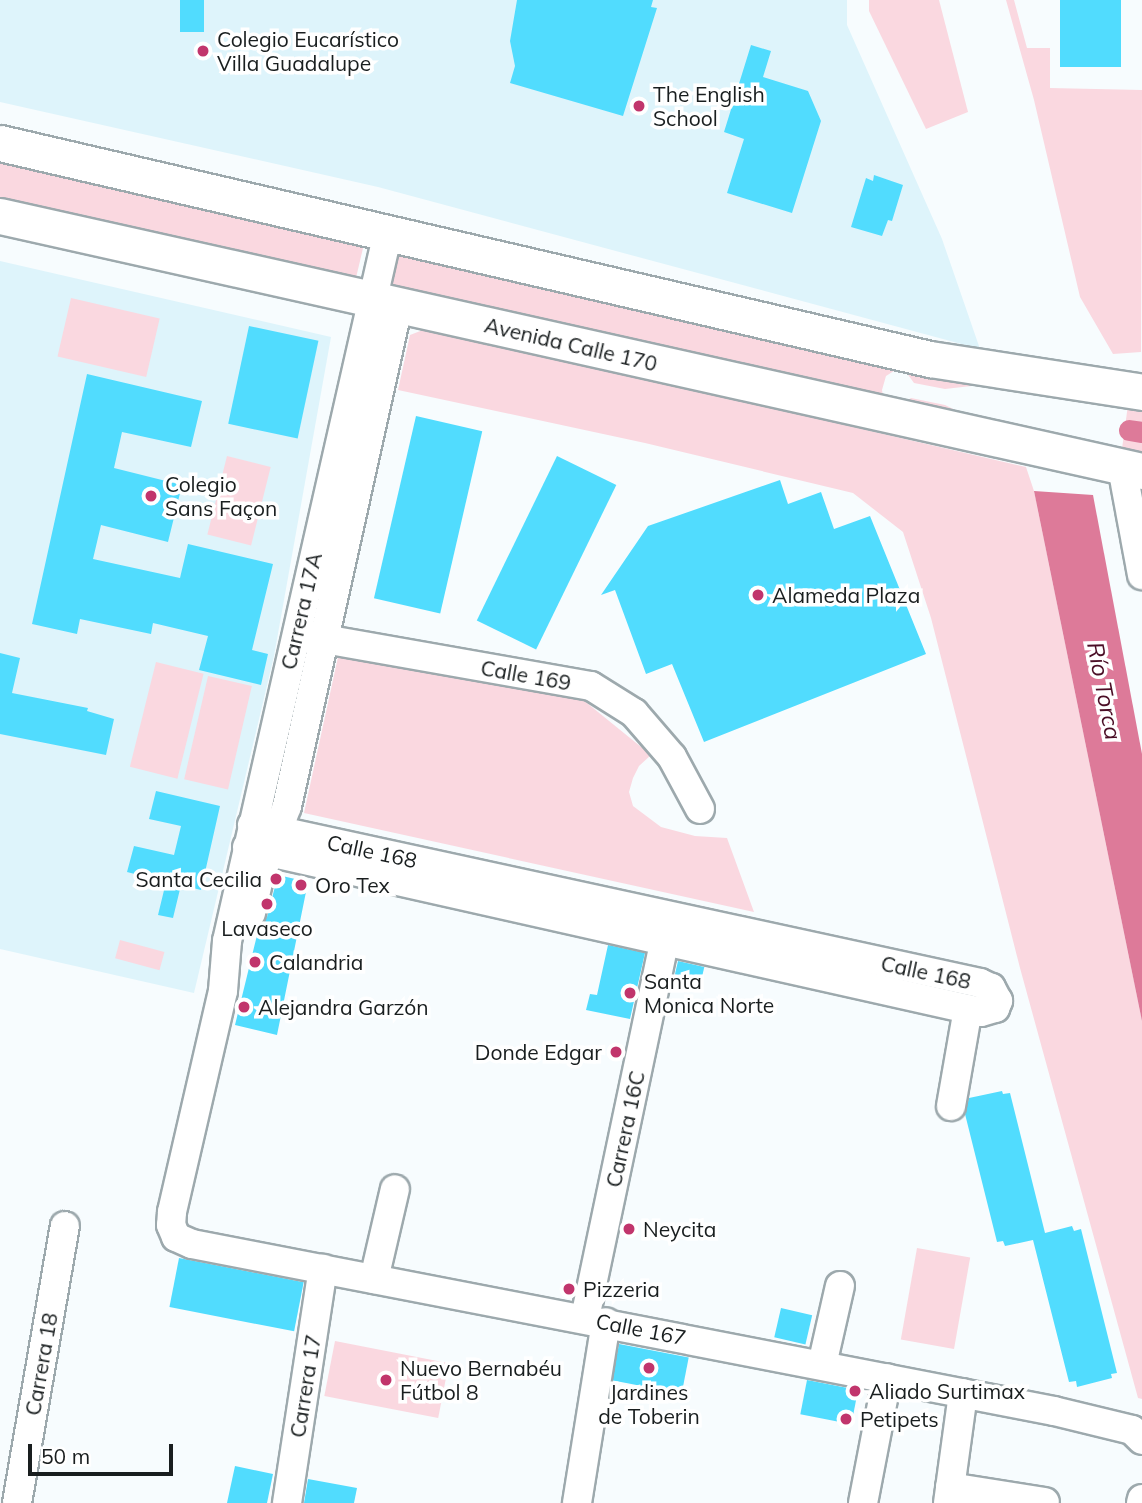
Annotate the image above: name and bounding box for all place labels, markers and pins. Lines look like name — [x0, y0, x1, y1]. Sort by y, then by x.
place label: Colegio Eucarístico Villa Guadalupe — [217, 26, 399, 76]
marker: Colegio Eucarístico Villa Guadalupe — [195, 43, 211, 59]
place label: The English School — [653, 81, 765, 131]
marker: The English School — [631, 98, 647, 114]
place label: Colegio Sans Façon — [165, 471, 277, 521]
marker: Colegio Sans Façon — [143, 488, 159, 504]
place label: Alameda Plaza — [772, 582, 920, 608]
marker: Alameda Plaza — [750, 587, 766, 603]
place label: Santa Cecilia — [136, 866, 262, 892]
marker: Santa Cecilia — [268, 871, 284, 887]
place label: Oro Tex — [315, 872, 390, 898]
marker: Oro Tex — [293, 877, 309, 893]
marker: Lavaseco — [259, 896, 275, 912]
place label: Lavaseco — [221, 915, 313, 941]
place label: Calandria — [269, 949, 363, 975]
marker: Calandria — [247, 954, 263, 970]
place label: Santa Monica Norte — [644, 968, 774, 1018]
marker: Santa Monica Norte — [622, 985, 638, 1001]
place label: Alejandra Garzón — [258, 994, 429, 1020]
marker: Alejandra Garzón — [236, 999, 252, 1015]
place label: Donde Edgar — [475, 1039, 602, 1065]
marker: Donde Edgar — [608, 1044, 624, 1060]
place label: Neycita — [643, 1216, 716, 1242]
marker: Neycita — [621, 1221, 637, 1237]
place label: Pizzeria — [583, 1276, 660, 1302]
marker: Pizzeria — [561, 1281, 577, 1297]
place label: Nuevo Bernabéu Fútbol 8 — [400, 1355, 562, 1405]
marker: Jardines de Toberin — [641, 1360, 657, 1376]
marker: Nuevo Bernabéu Fútbol 8 — [378, 1372, 394, 1388]
place label: Aliado Surtimax — [869, 1378, 1025, 1404]
place label: Jardines de Toberin — [598, 1379, 700, 1429]
marker: Aliado Surtimax — [847, 1383, 863, 1399]
place label: Petipets — [860, 1406, 939, 1432]
marker: Petipets — [838, 1411, 854, 1427]

